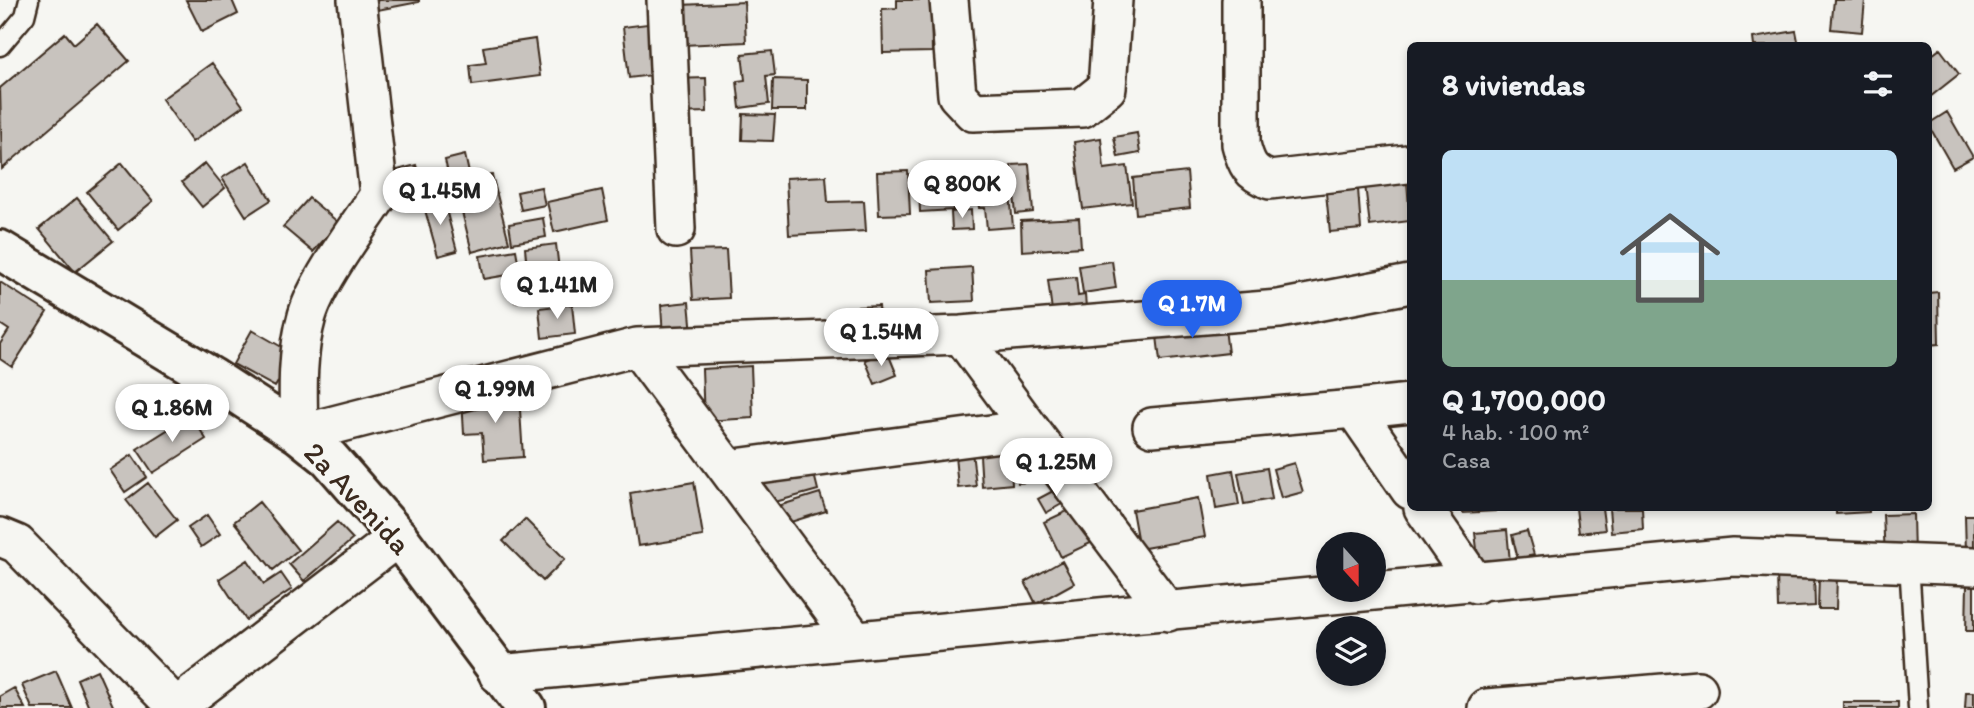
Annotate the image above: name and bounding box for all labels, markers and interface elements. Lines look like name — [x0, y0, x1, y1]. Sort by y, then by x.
icon: filters — [1859, 65, 1897, 103]
text: 8 viviendas — [1442, 66, 1585, 103]
pin: Q 800K — [905, 160, 1019, 220]
pin: Q 1.45M — [375, 168, 505, 227]
text: Q 800K — [923, 169, 1001, 197]
text: Q 1.45M — [399, 176, 481, 204]
icon: home — [1607, 195, 1733, 321]
pin: Q 1.41M — [492, 262, 622, 321]
text: Q 1.41M — [516, 270, 598, 298]
pin: Q 1.7M — [1135, 280, 1249, 340]
text: Q 1.7M — [1158, 289, 1226, 317]
pin: Q 1.54M — [816, 308, 946, 368]
text: Q 1.54M — [840, 317, 922, 345]
pin: Q 1.99M — [430, 366, 560, 425]
text: Q 1.99M — [455, 374, 535, 402]
text: Q 1,700,000 — [1442, 381, 1606, 418]
pin: Q 1.86M — [107, 384, 237, 444]
text: Q 1.86M — [131, 393, 213, 421]
text: 4 hab. · 100 m² — [1442, 418, 1590, 446]
street label: 2a Avenida — [297, 434, 420, 562]
pin: Q 1.25M — [991, 438, 1121, 498]
text: Casa — [1442, 446, 1490, 474]
text: Q 1.25M — [1016, 447, 1096, 475]
north arrow — [1316, 532, 1386, 602]
map controls — [1316, 532, 1386, 686]
button: layers — [1316, 616, 1386, 686]

